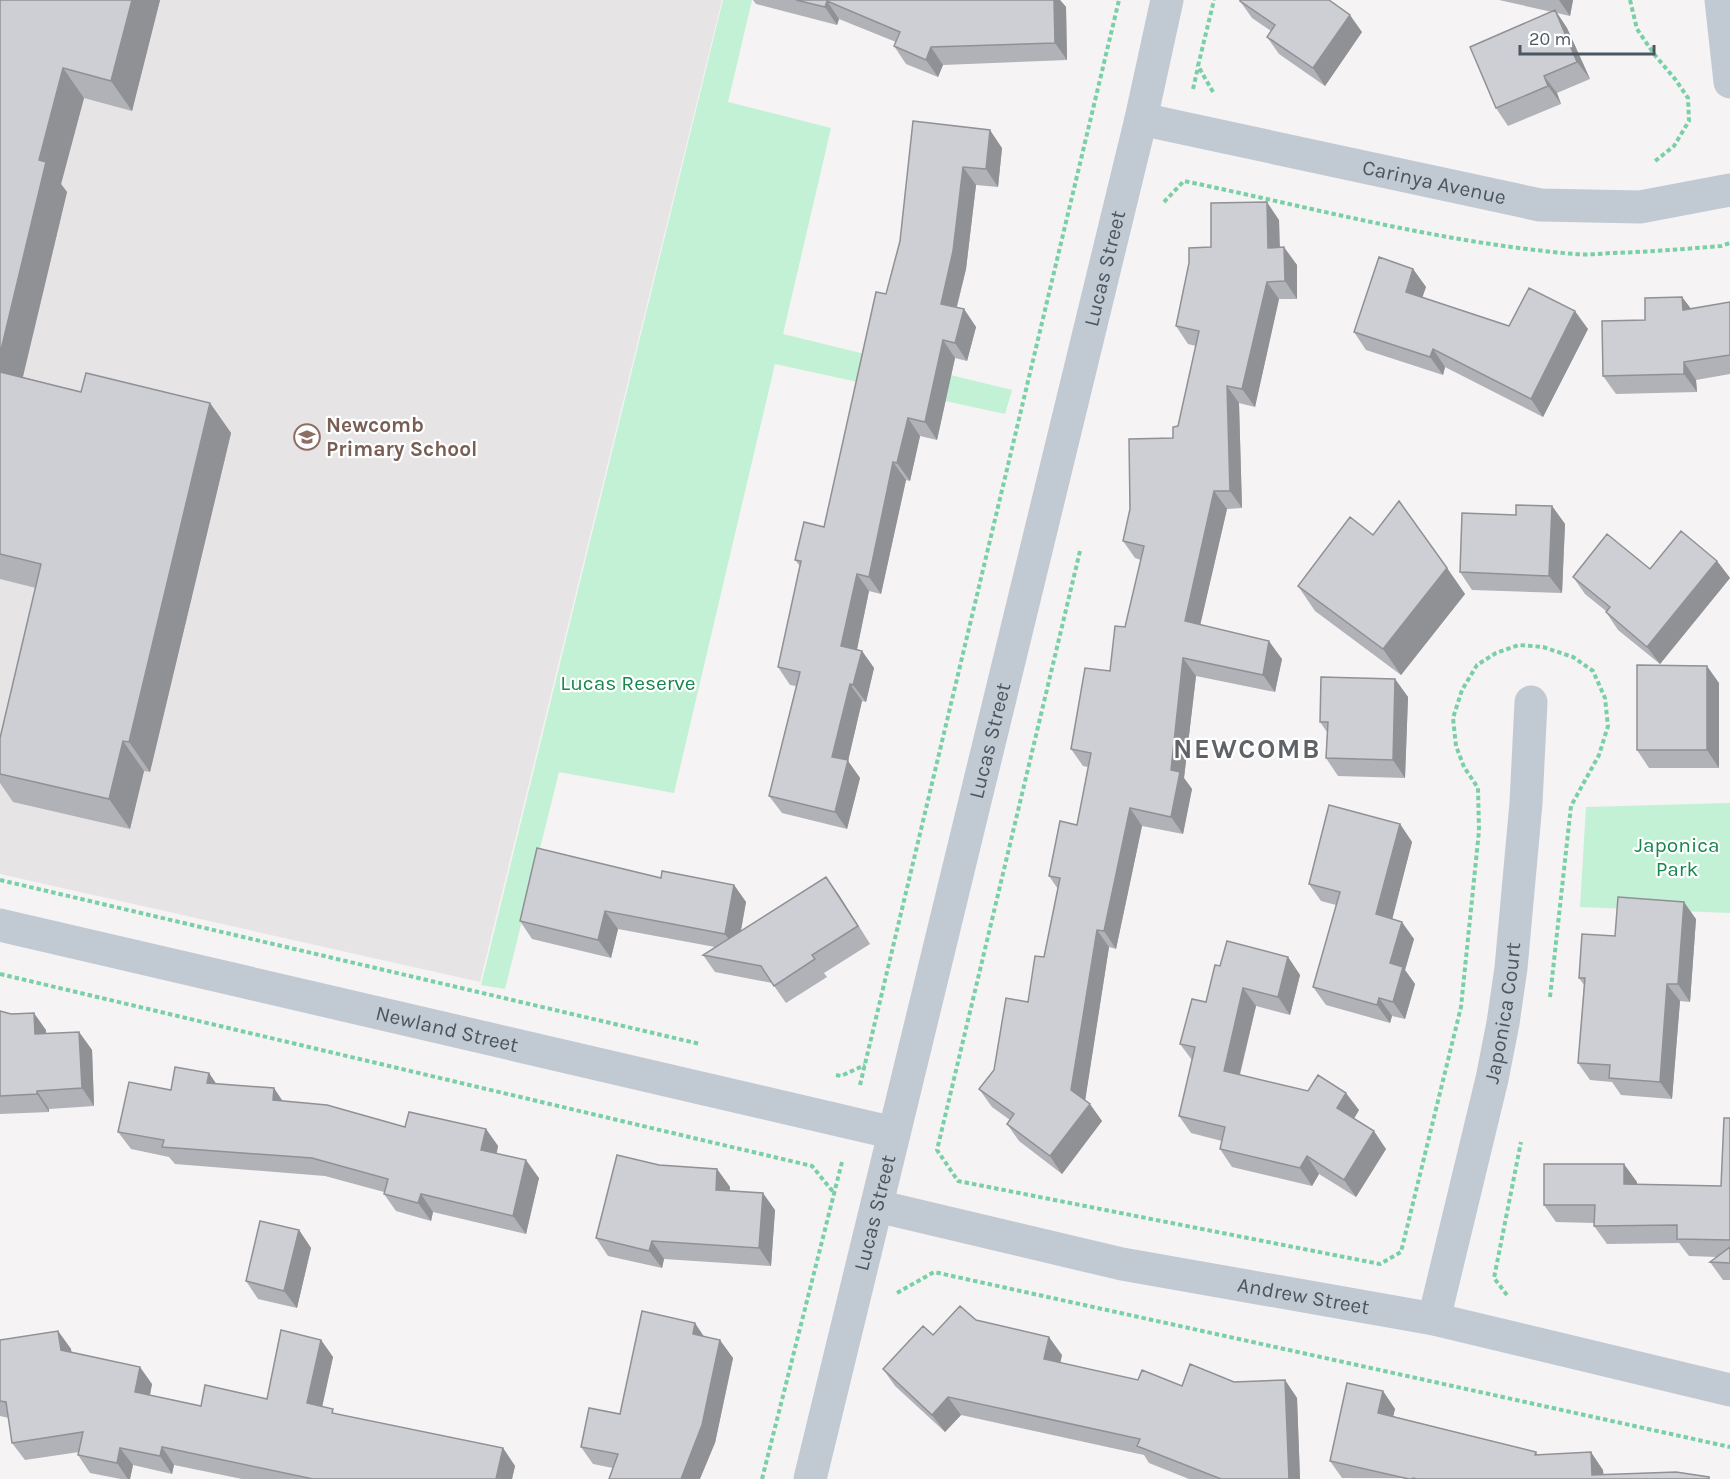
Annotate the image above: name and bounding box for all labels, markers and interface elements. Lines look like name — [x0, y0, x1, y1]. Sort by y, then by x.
scale bar — [1520, 18, 1654, 56]
text: 20 m — [1529, 28, 1571, 50]
street label: Carinya Avenue — [1360, 155, 1508, 209]
street label: Lucas Street — [1079, 208, 1130, 329]
place label: Newcomb Primary School — [326, 413, 477, 461]
school or university icon: Newcomb Primary School — [292, 422, 322, 452]
park label: Lucas Reserve — [560, 671, 696, 695]
street label: Lucas Street — [964, 680, 1015, 801]
district label: NEWCOMB — [1173, 733, 1321, 765]
park label: Japonica Park — [1634, 833, 1720, 881]
street label: Japonica Court — [1479, 941, 1525, 1086]
street label: Newland Street — [373, 1001, 521, 1057]
street label: Lucas Street — [849, 1152, 901, 1273]
street label: Andrew Street — [1236, 1273, 1371, 1319]

